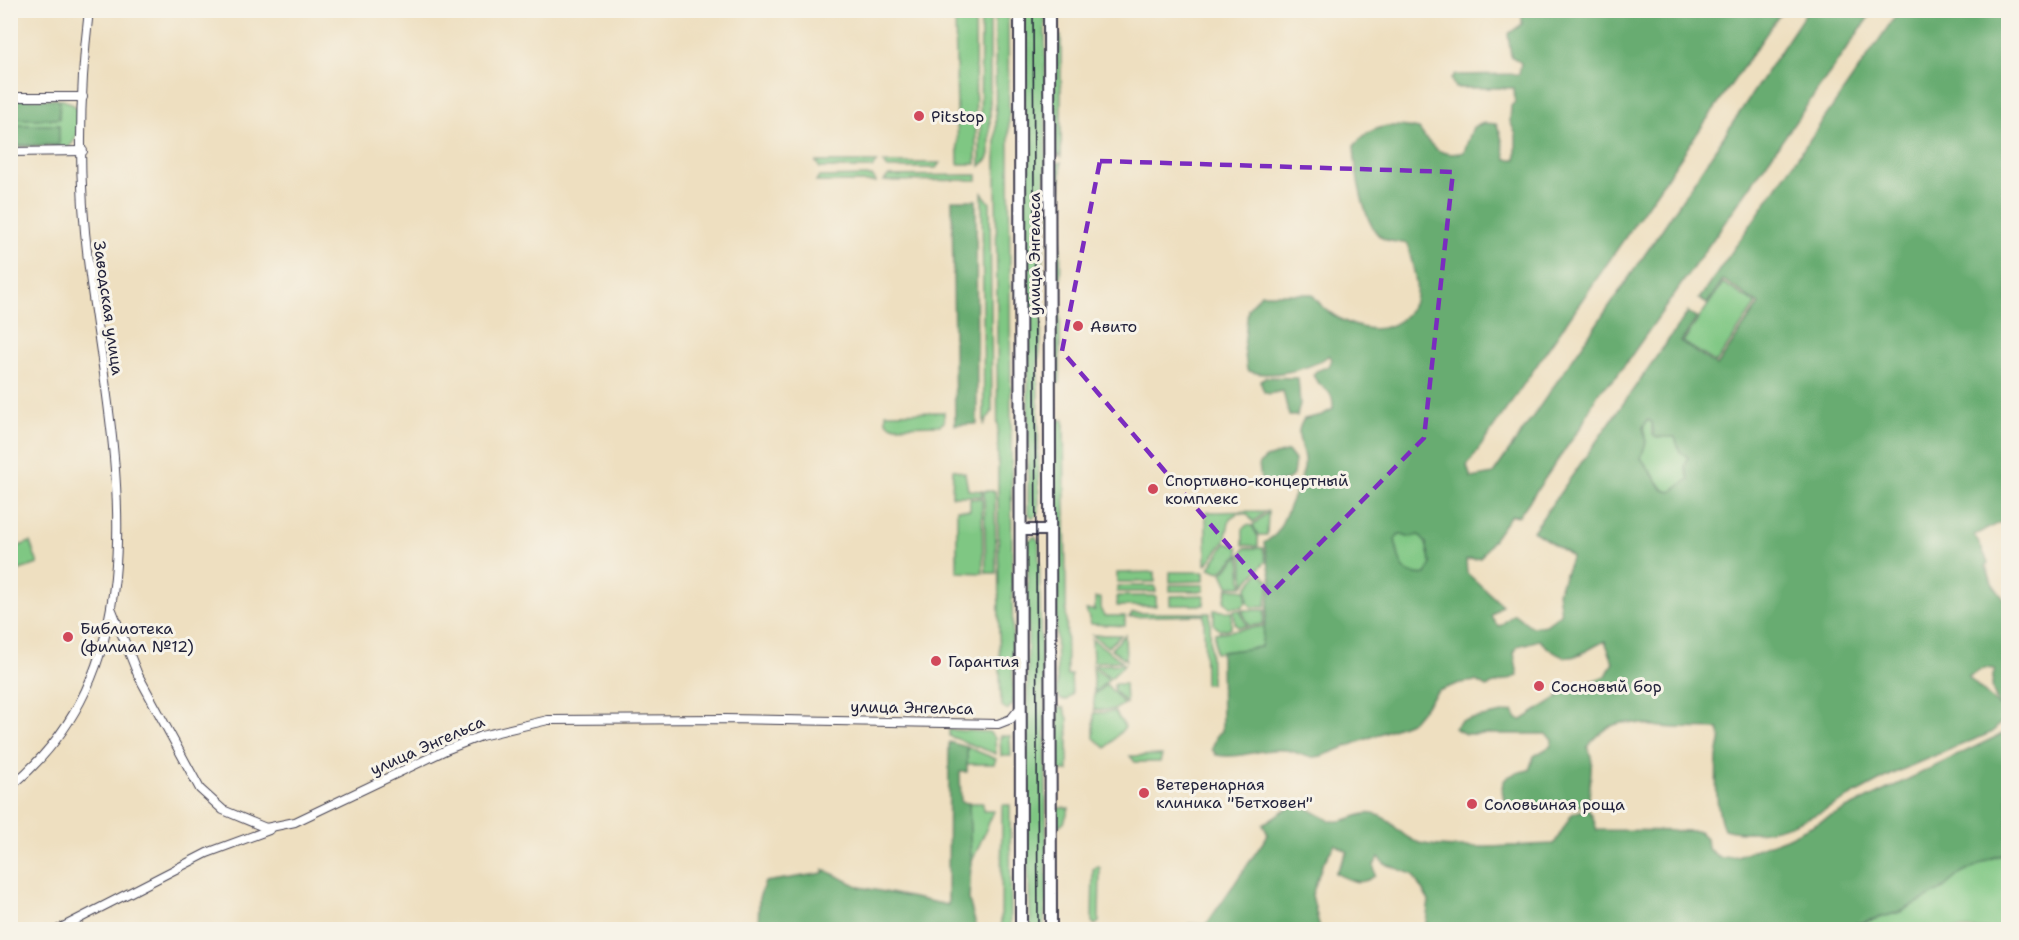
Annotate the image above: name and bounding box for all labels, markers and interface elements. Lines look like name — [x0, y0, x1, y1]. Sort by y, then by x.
place label: Pitstop — [931, 106, 984, 127]
marker: Pitstop — [912, 109, 926, 123]
street label: улица Энгельса — [1024, 192, 1045, 316]
street label: Заводская улица — [89, 239, 128, 377]
place label: Авито — [1090, 316, 1137, 337]
marker: Авито — [1071, 319, 1085, 333]
place label: Спортивно-концертный комплекс — [1165, 470, 1348, 509]
marker: Спортивно-концертный комплекс — [1146, 482, 1160, 496]
place label: Библиотека (филиал №12) — [80, 618, 194, 657]
marker: Библиотека (филиал №12) — [61, 630, 75, 644]
place label: Гарантия — [948, 651, 1020, 672]
marker: Гарантия — [929, 654, 943, 668]
place label: Сосновый бор — [1551, 676, 1662, 697]
marker: Сосновый бор — [1532, 679, 1546, 693]
street label: улица Энгельса — [850, 696, 974, 719]
street label: улица Энгельса — [367, 711, 488, 780]
place label: Ветеренарная клиника "Бетховен" — [1156, 774, 1313, 813]
marker: Ветеренарная клиника "Бетховен" — [1137, 786, 1151, 800]
place label: Соловьиная роща — [1484, 794, 1625, 815]
marker: Соловьиная роща — [1465, 797, 1479, 811]

